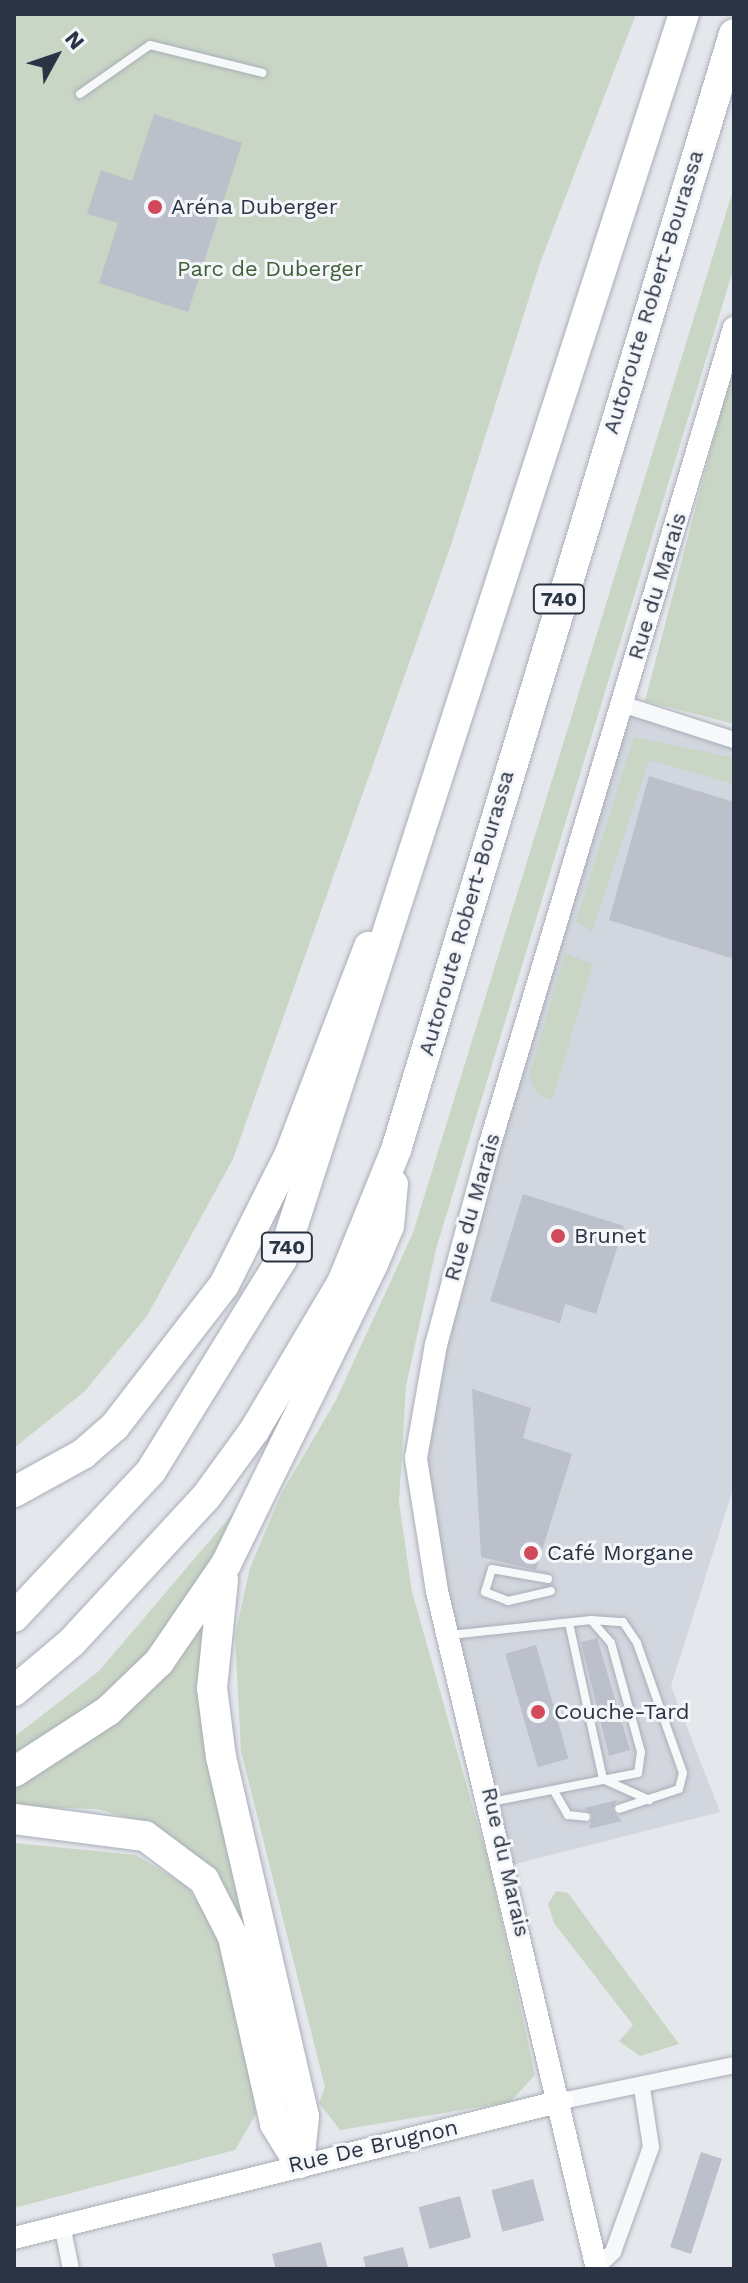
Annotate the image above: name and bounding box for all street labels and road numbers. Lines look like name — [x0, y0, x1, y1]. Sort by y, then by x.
street label: Autoroute Robert-Bourassa — [597, 147, 709, 437]
street label: Rue du Marais — [622, 509, 692, 663]
road number: 740 — [531, 583, 587, 615]
street label: Autoroute Robert-Bourassa — [413, 767, 519, 1059]
street label: Rue du Marais — [438, 1130, 506, 1284]
road number: 740 — [259, 1231, 315, 1263]
street label: Rue du Marais — [476, 1785, 536, 1939]
street label: Rue De Brugnon — [286, 2114, 460, 2178]

